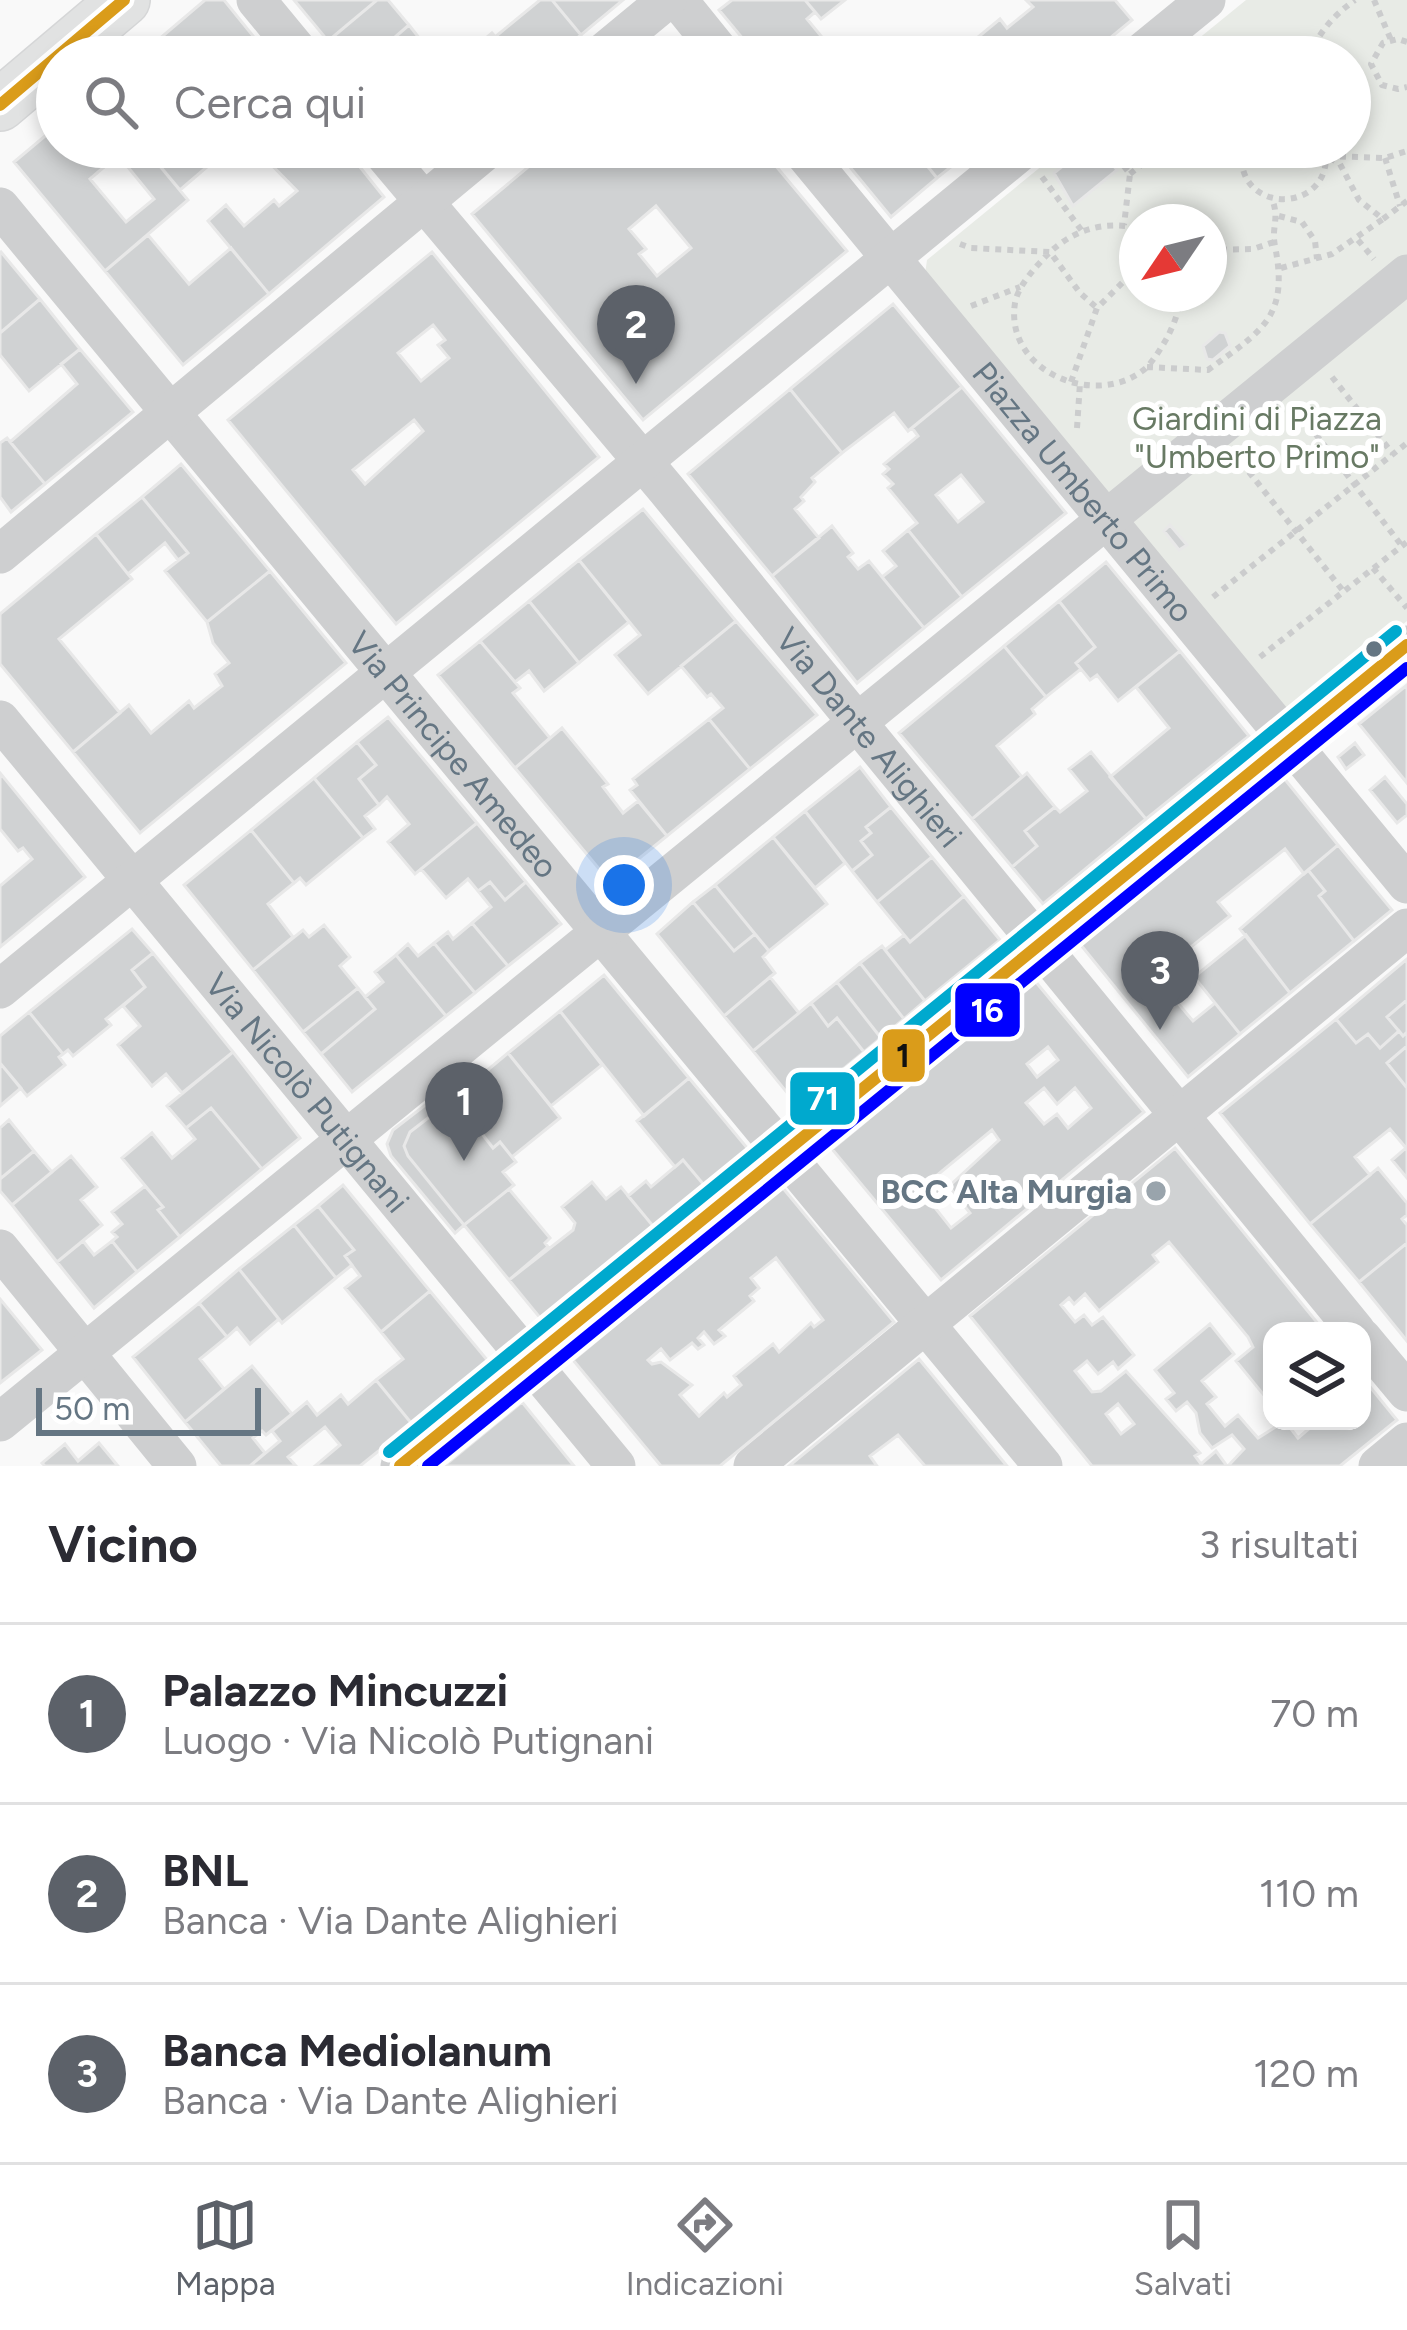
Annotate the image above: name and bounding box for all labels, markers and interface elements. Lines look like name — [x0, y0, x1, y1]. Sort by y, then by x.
search box — [36, 36, 1371, 168]
icon: search — [78, 69, 144, 135]
text: Cerca qui — [174, 75, 366, 129]
north arrow — [1119, 204, 1227, 312]
pin: 2 — [597, 285, 675, 384]
street label: Piazza Umberto Primo — [965, 354, 1202, 630]
park label: Giardini di Piazza "Umberto Primo" — [1132, 399, 1382, 476]
street label: Via Dante Alighieri — [768, 620, 971, 855]
street label: Via Principe Amedeo — [340, 624, 567, 886]
unlabelled marker — [1363, 638, 1385, 660]
your location — [594, 855, 654, 915]
pin: 3 — [1121, 931, 1199, 1030]
street label: Via Nicolò Putignani — [197, 965, 418, 1220]
line badge: 16 — [953, 981, 1022, 1039]
text: 16 — [970, 991, 1004, 1030]
line badge: 1 — [880, 1027, 927, 1084]
text: 1 — [896, 1036, 910, 1075]
pin: 1 — [425, 1062, 503, 1161]
line badge: 71 — [788, 1070, 857, 1127]
text: 71 — [807, 1079, 839, 1118]
place label: BCC Alta Murgia — [880, 1172, 1132, 1211]
marker: BCC Alta Murgia — [1143, 1178, 1169, 1204]
map controls — [1263, 1322, 1371, 1430]
button: layers — [1263, 1322, 1371, 1430]
scale bar — [36, 1382, 261, 1435]
text: 50 m — [54, 1389, 130, 1428]
text: Vicino — [48, 1514, 198, 1575]
text: 3 risultati — [1199, 1521, 1359, 1568]
text: Palazzo Mincuzzi — [162, 1663, 508, 1717]
text: 1 — [79, 1690, 95, 1737]
text: 70 m — [1270, 1690, 1359, 1737]
text: Luogo · Via Nicolò Putignani — [162, 1717, 654, 1764]
text: BNL — [162, 1843, 249, 1897]
text: 2 — [76, 1870, 98, 1917]
text: 110 m — [1259, 1870, 1359, 1917]
text: Banca · Via Dante Alighieri — [162, 1897, 619, 1944]
text: Banca Mediolanum — [162, 2023, 552, 2077]
text: 3 — [76, 2050, 98, 2097]
text: 120 m — [1253, 2050, 1359, 2097]
text: Banca · Via Dante Alighieri — [162, 2077, 619, 2124]
tab: Mappa — [175, 2192, 276, 2303]
tab: Indicazioni — [626, 2192, 784, 2303]
tab: Salvati — [1134, 2192, 1232, 2303]

